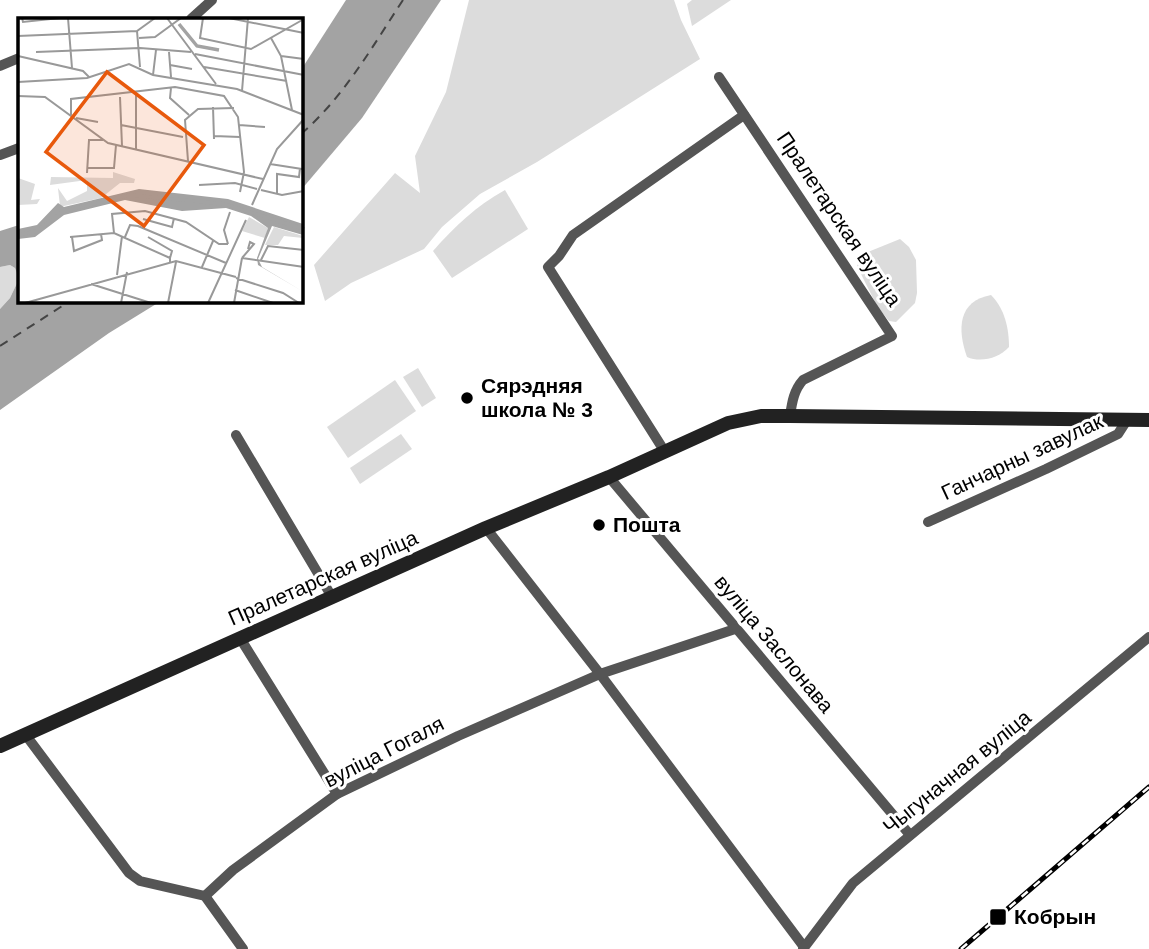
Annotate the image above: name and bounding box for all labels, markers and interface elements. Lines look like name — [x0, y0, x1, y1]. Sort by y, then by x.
inset map — [18, 18, 303, 303]
street label: Пралетарская вуліца — [773, 127, 906, 310]
place label: Сярэдняя школа № 3 — [481, 374, 593, 421]
marker: Сярэдняя школа № 3 — [459, 390, 475, 406]
street label: Ганчарны завулак — [937, 409, 1107, 504]
place label: Пошта — [613, 513, 681, 536]
marker: Пошта — [591, 517, 607, 533]
street label: Пралетарская вуліца — [225, 525, 421, 630]
street label: вуліца Заслонава — [710, 570, 839, 717]
street label: Чыгуначная вуліца — [878, 705, 1035, 838]
street label: вуліца Гогаля — [320, 711, 448, 792]
place label: Кобрын — [1014, 905, 1096, 928]
marker: Кобрын — [988, 907, 1008, 927]

